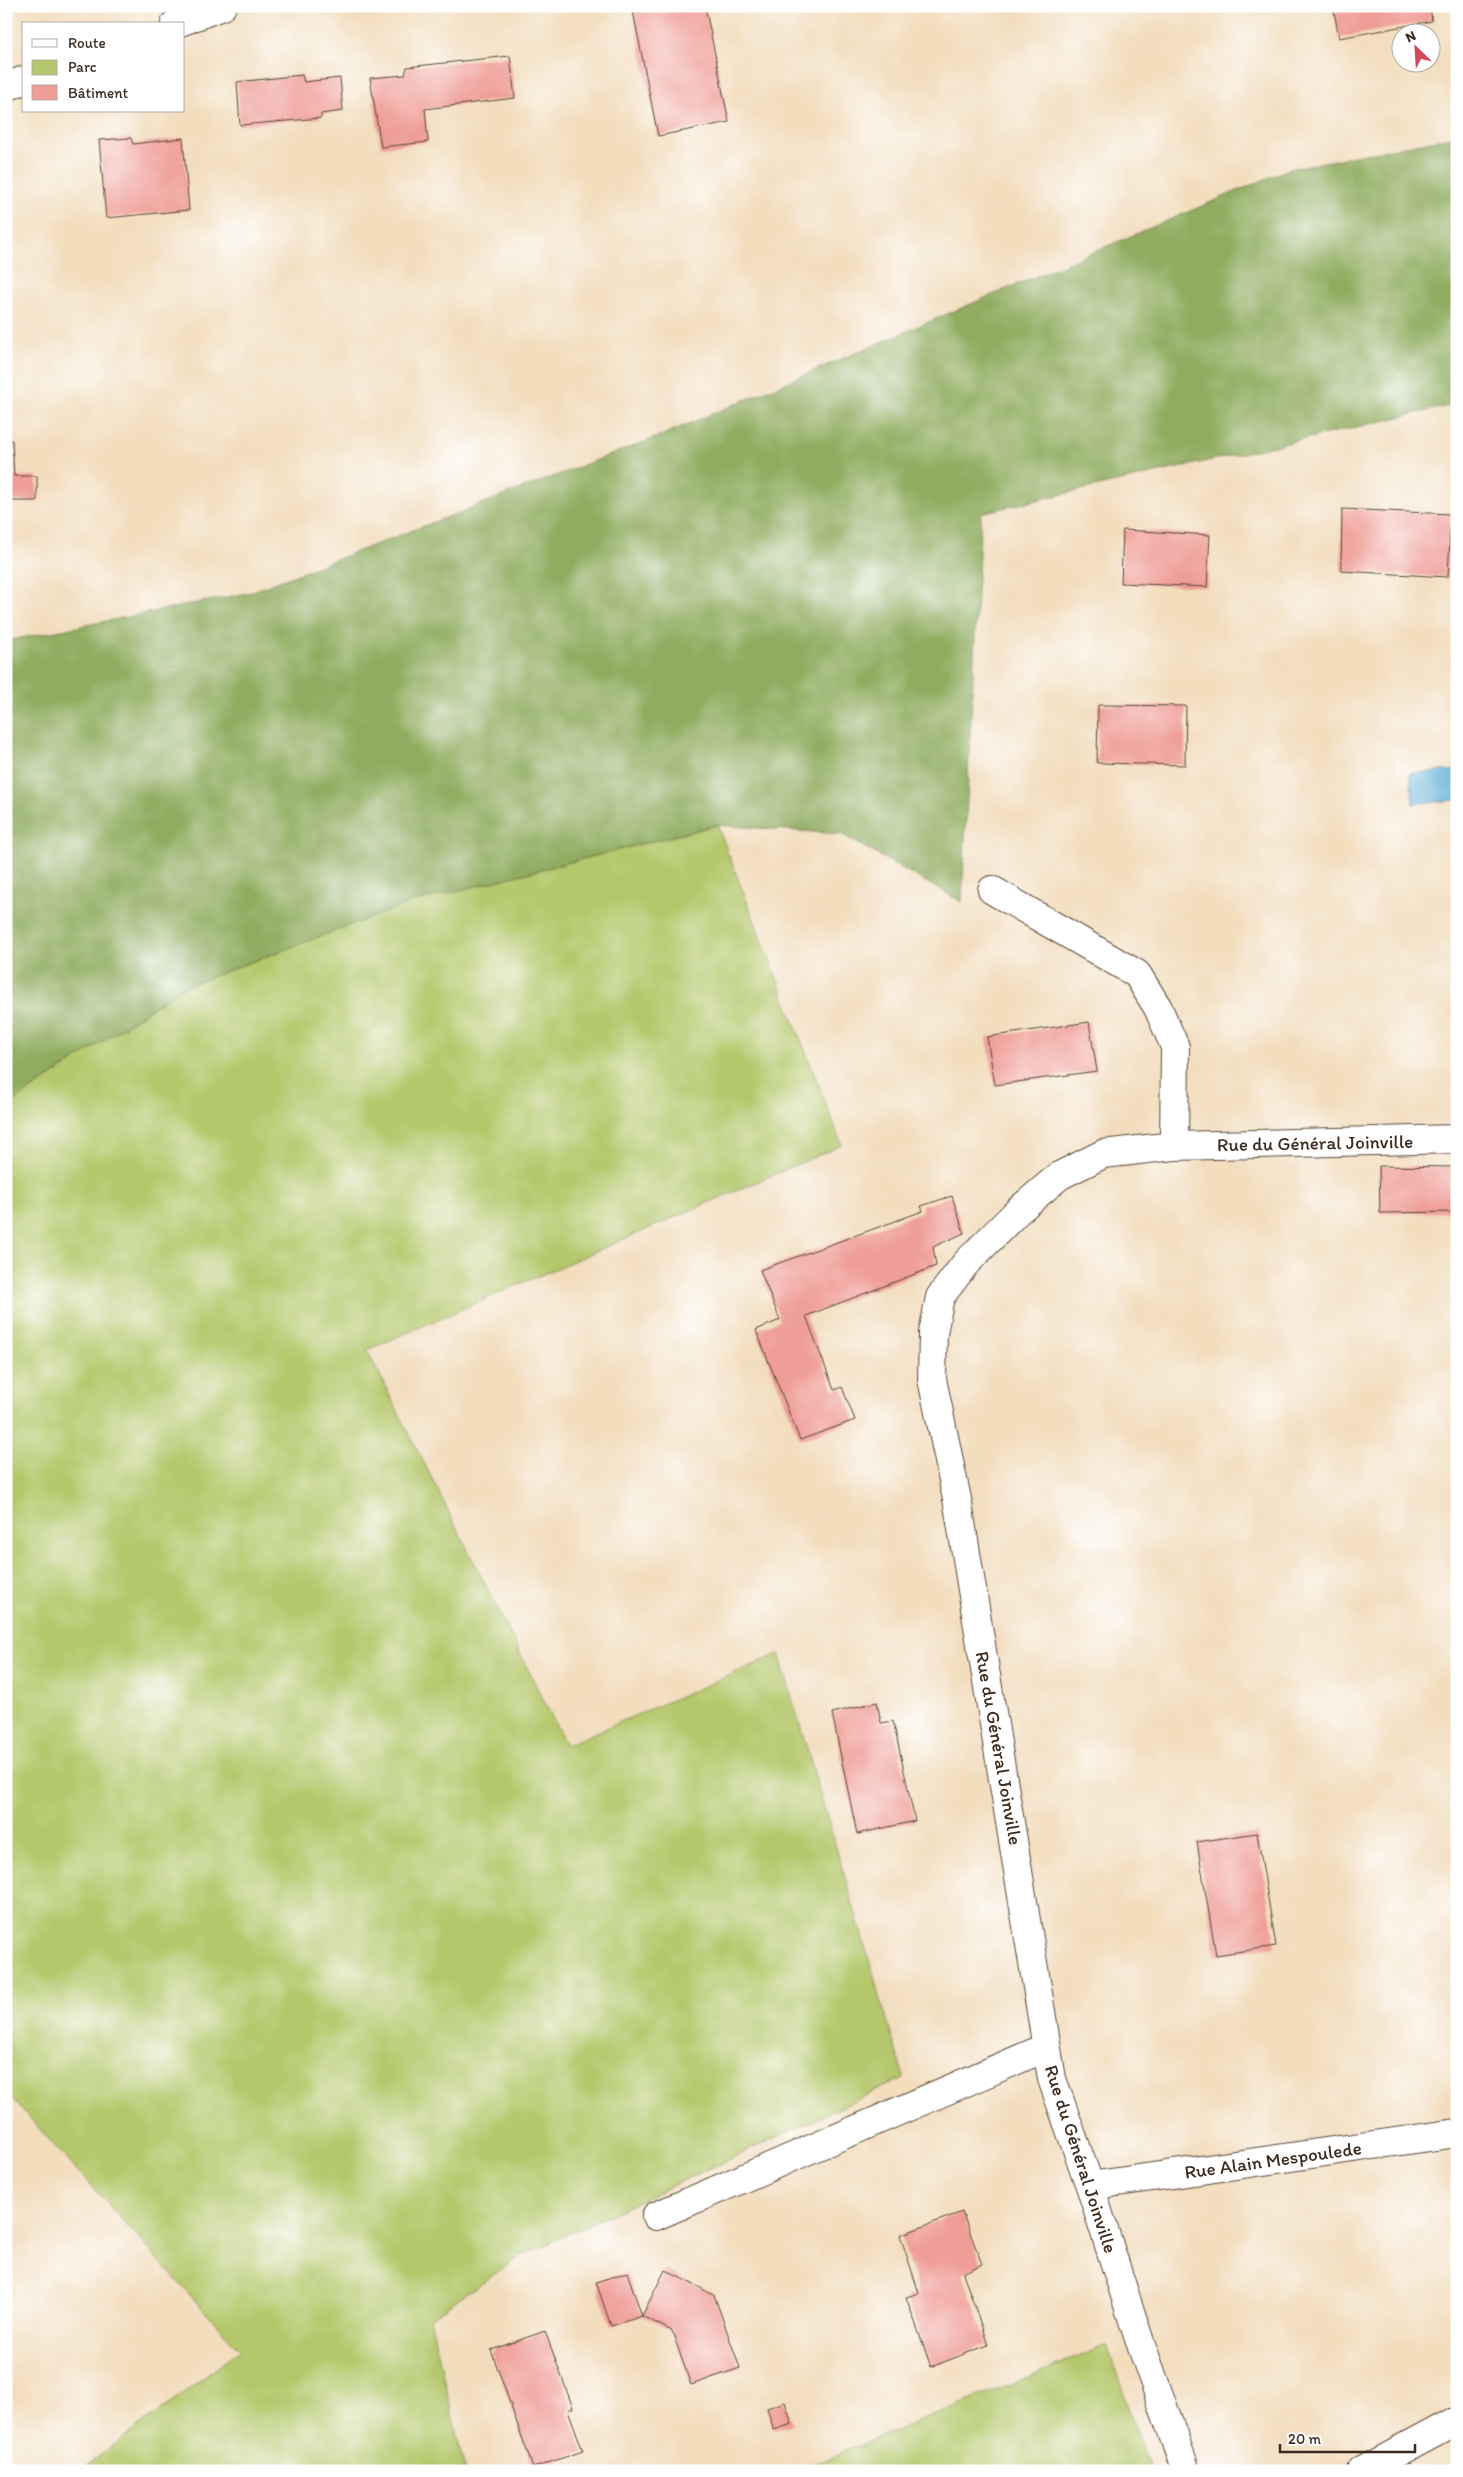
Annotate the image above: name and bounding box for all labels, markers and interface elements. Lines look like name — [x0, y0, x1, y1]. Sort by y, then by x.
legend — [22, 22, 185, 112]
north arrow — [1390, 22, 1440, 72]
text: N — [1403, 27, 1419, 46]
text: Route — [68, 34, 106, 52]
text: Parc — [68, 58, 97, 76]
text: Bâtiment — [68, 84, 129, 102]
street label: Rue du Général Joinville — [1217, 1130, 1413, 1156]
street label: Rue du Général Joinville — [971, 1649, 1027, 1847]
street label: Rue du Général Joinville — [1040, 2062, 1122, 2256]
street label: Rue Alain Mespoulede — [1183, 2136, 1363, 2184]
scale bar — [1280, 2422, 1416, 2454]
text: 20 m — [1288, 2430, 1322, 2448]

